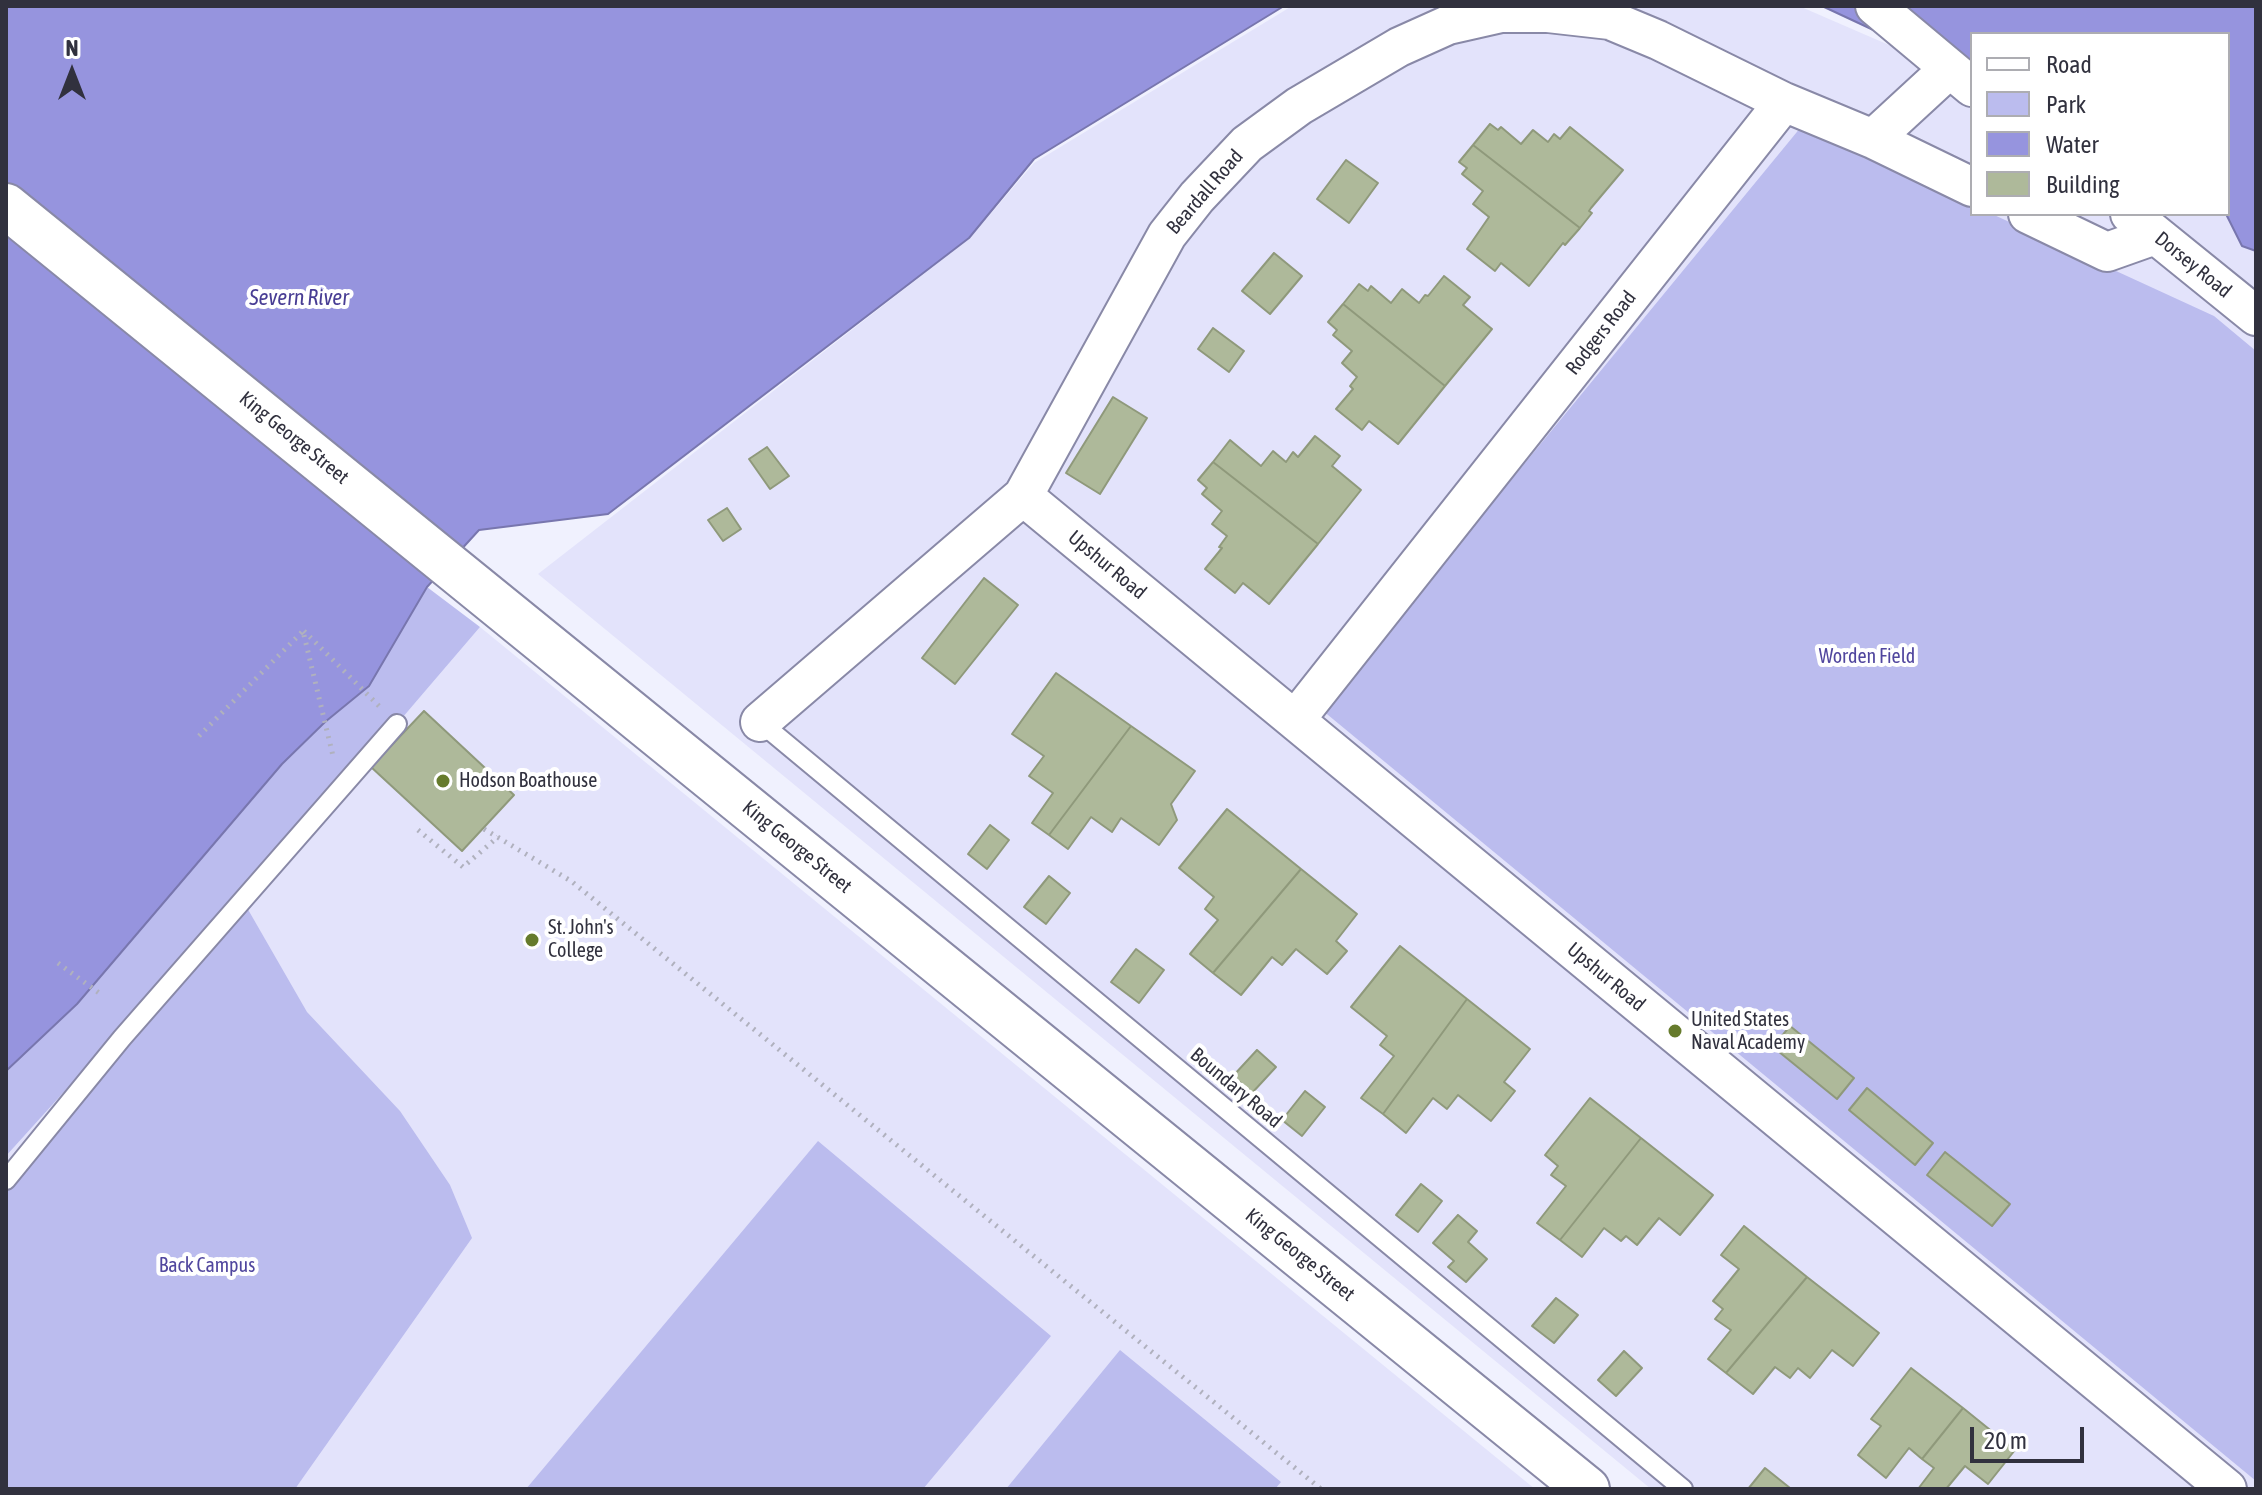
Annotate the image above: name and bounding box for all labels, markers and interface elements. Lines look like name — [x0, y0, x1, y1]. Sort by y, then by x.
north arrow — [32, 32, 112, 112]
legend — [1970, 32, 2230, 216]
text: N — [66, 35, 78, 61]
text: Road — [2046, 51, 2092, 78]
text: Park — [2046, 91, 2086, 118]
text: Water — [2046, 131, 2099, 158]
street label: Beardall Road — [1162, 145, 1248, 239]
text: Building — [2046, 171, 2119, 198]
street label: Dorsey Road — [2150, 227, 2236, 303]
water label: Severn River — [249, 285, 349, 311]
street label: Rodgers Road — [1561, 286, 1641, 380]
street label: King George Street — [235, 387, 353, 489]
street label: Upshur Road — [1063, 525, 1151, 605]
park label: Worden Field — [1819, 645, 1915, 669]
place label: Hodson Boathouse — [459, 769, 597, 793]
marker: Hodson Boathouse — [434, 772, 452, 790]
street label: King George Street — [738, 796, 856, 898]
place label: St. John's College — [548, 916, 614, 963]
marker: St. John's College — [523, 931, 541, 949]
street label: Upshur Road — [1562, 937, 1650, 1017]
place label: United States Naval Academy — [1691, 1008, 1805, 1055]
marker: United States Naval Academy — [1666, 1022, 1684, 1040]
street label: Boundary Road — [1185, 1043, 1287, 1133]
street label: King George Street — [1241, 1204, 1359, 1306]
park label: Back Campus — [159, 1254, 255, 1278]
scale bar — [1974, 1411, 2088, 1461]
text: 20 m — [1984, 1427, 2027, 1454]

